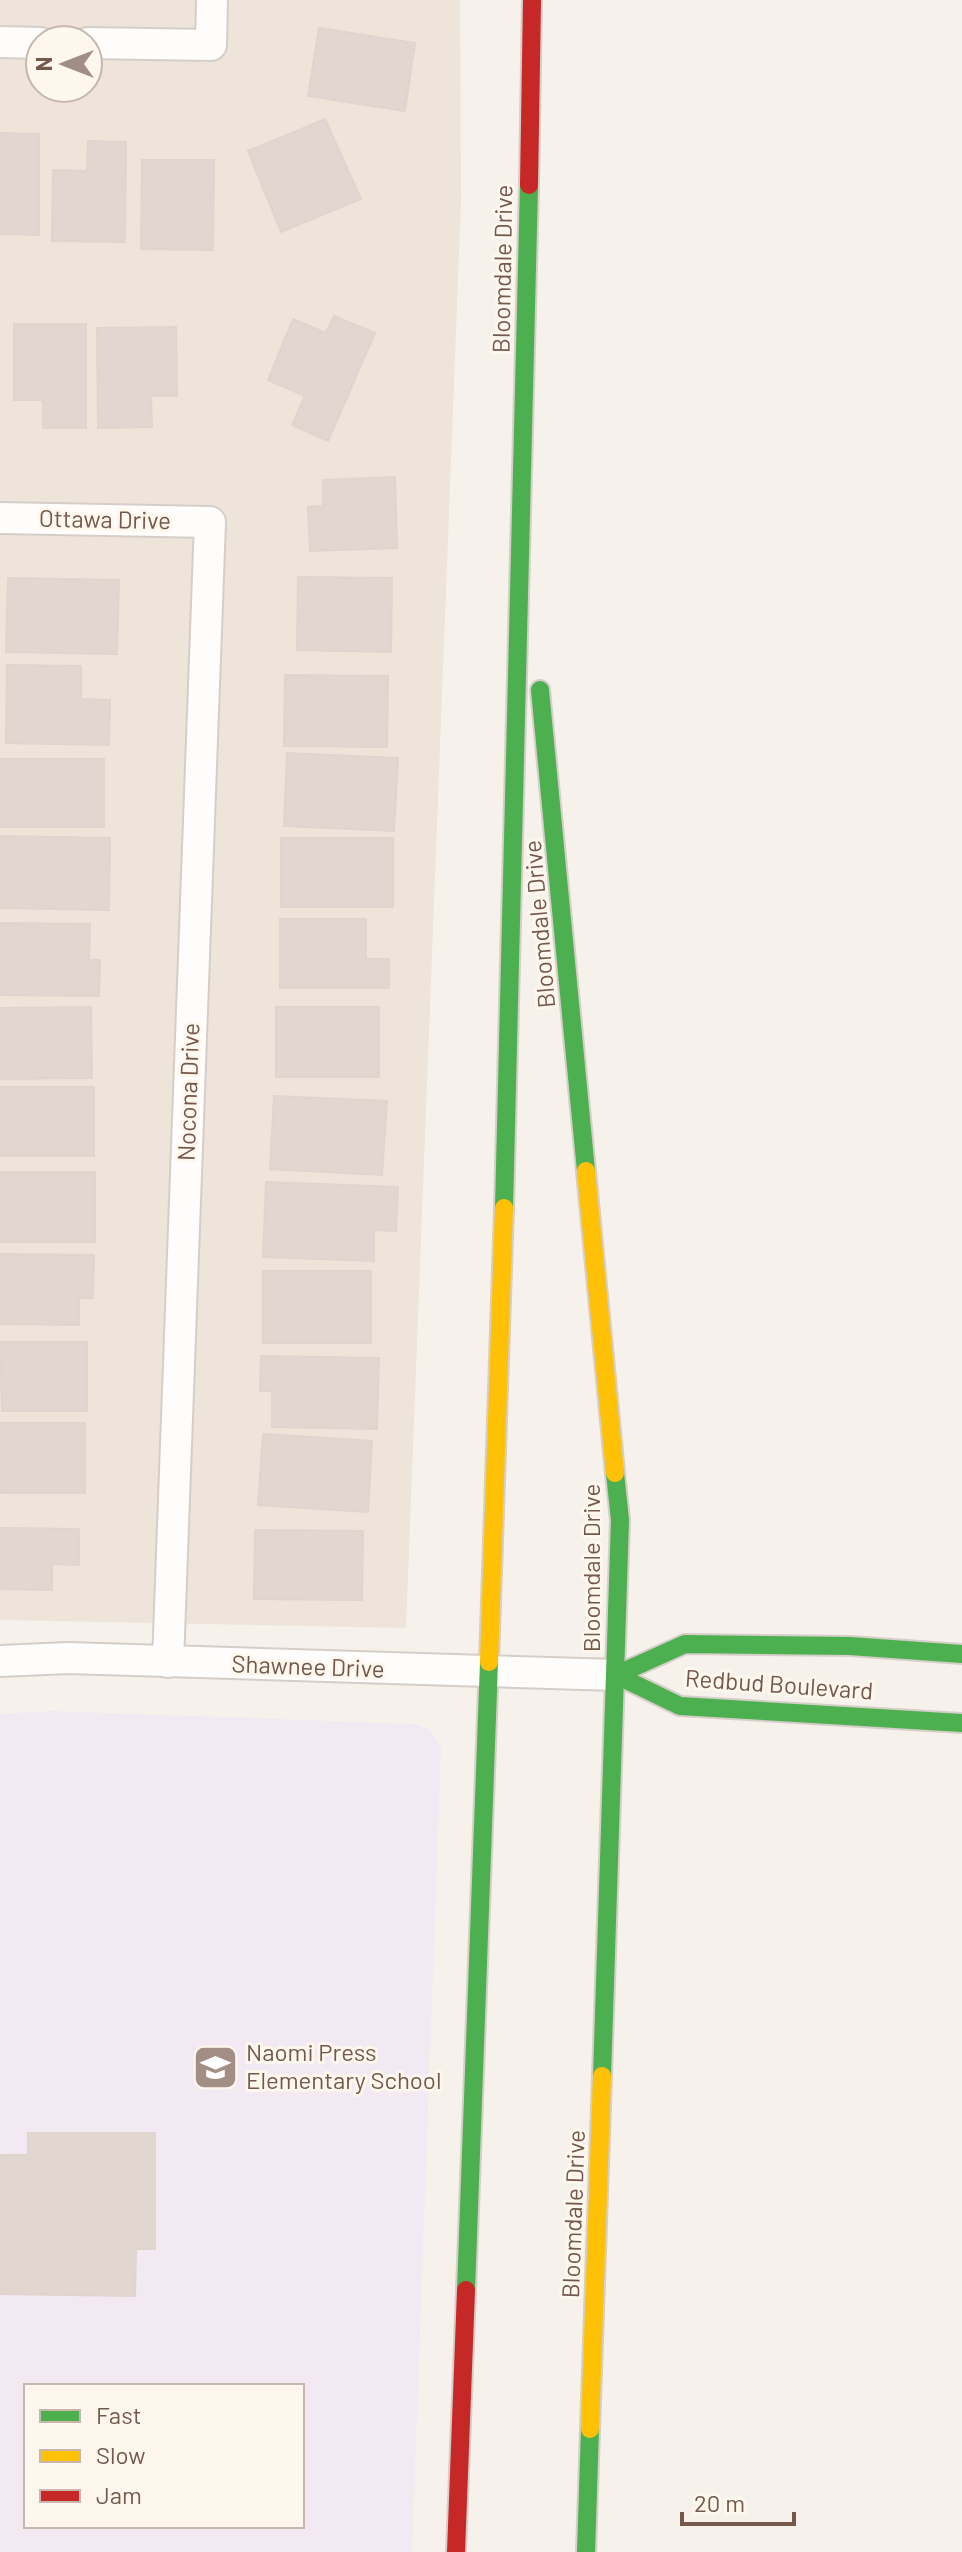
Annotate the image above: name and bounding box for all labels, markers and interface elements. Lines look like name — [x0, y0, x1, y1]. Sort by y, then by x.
north arrow — [24, 24, 104, 104]
text: N — [30, 57, 56, 71]
street label: Bloomdale Drive — [486, 185, 517, 353]
street label: Ottawa Drive — [39, 503, 171, 534]
street label: Bloomdale Drive — [517, 839, 560, 1009]
street label: Nocona Drive — [171, 1022, 204, 1162]
street label: Bloomdale Drive — [576, 1484, 605, 1652]
street label: Shawnee Drive — [231, 1648, 385, 1683]
street label: Redbud Boulevard — [684, 1662, 874, 1705]
place label: Naomi Press Elementary School — [246, 2037, 441, 2094]
school or university icon: Naomi Press Elementary School — [191, 2043, 239, 2091]
street label: Bloomdale Drive — [555, 2129, 590, 2299]
legend — [24, 2384, 304, 2528]
text: Fast — [96, 2400, 141, 2429]
text: Slow — [96, 2440, 145, 2469]
scale bar — [682, 2476, 794, 2526]
text: Jam — [96, 2480, 142, 2509]
text: 20 m — [694, 2488, 745, 2517]

